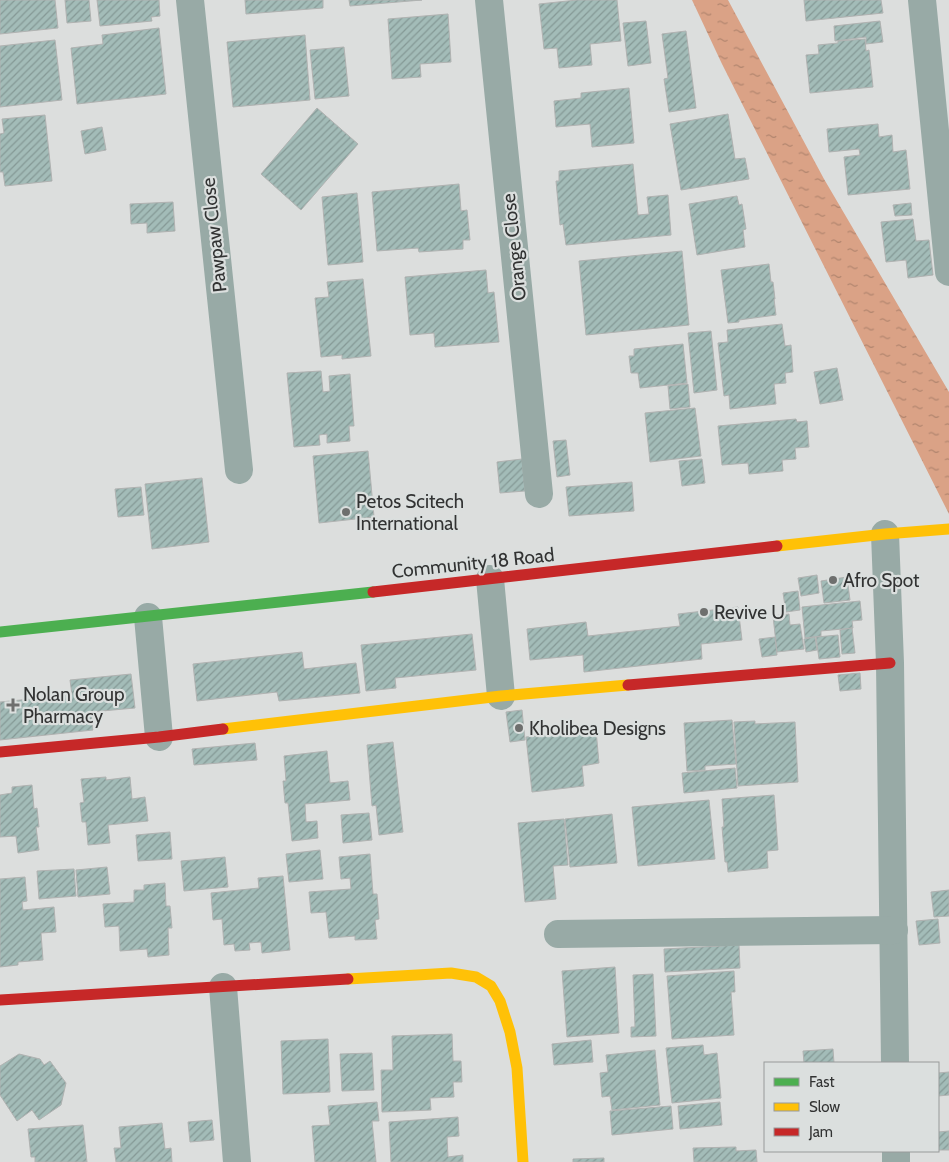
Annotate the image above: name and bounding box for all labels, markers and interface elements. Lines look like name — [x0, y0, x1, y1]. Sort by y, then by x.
street label: Pawpaw Close — [197, 176, 231, 293]
street label: Orange Close — [497, 192, 531, 302]
place label: Petos Scitech International — [356, 490, 464, 535]
marker: Petos Scitech International — [340, 506, 352, 518]
street label: Community 18 Road — [391, 543, 555, 583]
place label: Afro Spot — [843, 569, 920, 592]
marker: Afro Spot — [827, 574, 839, 586]
place label: Revive U — [714, 601, 785, 624]
marker: Revive U — [698, 606, 710, 618]
place label: Nolan Group Pharmacy — [23, 683, 124, 728]
marker: Nolan Group Pharmacy — [7, 699, 19, 711]
place label: Kholibea Designs — [529, 717, 666, 740]
marker: Kholibea Designs — [513, 722, 525, 734]
legend — [764, 1062, 939, 1152]
text: Fast — [809, 1073, 834, 1091]
text: Slow — [809, 1098, 840, 1116]
text: Jam — [808, 1123, 833, 1141]

